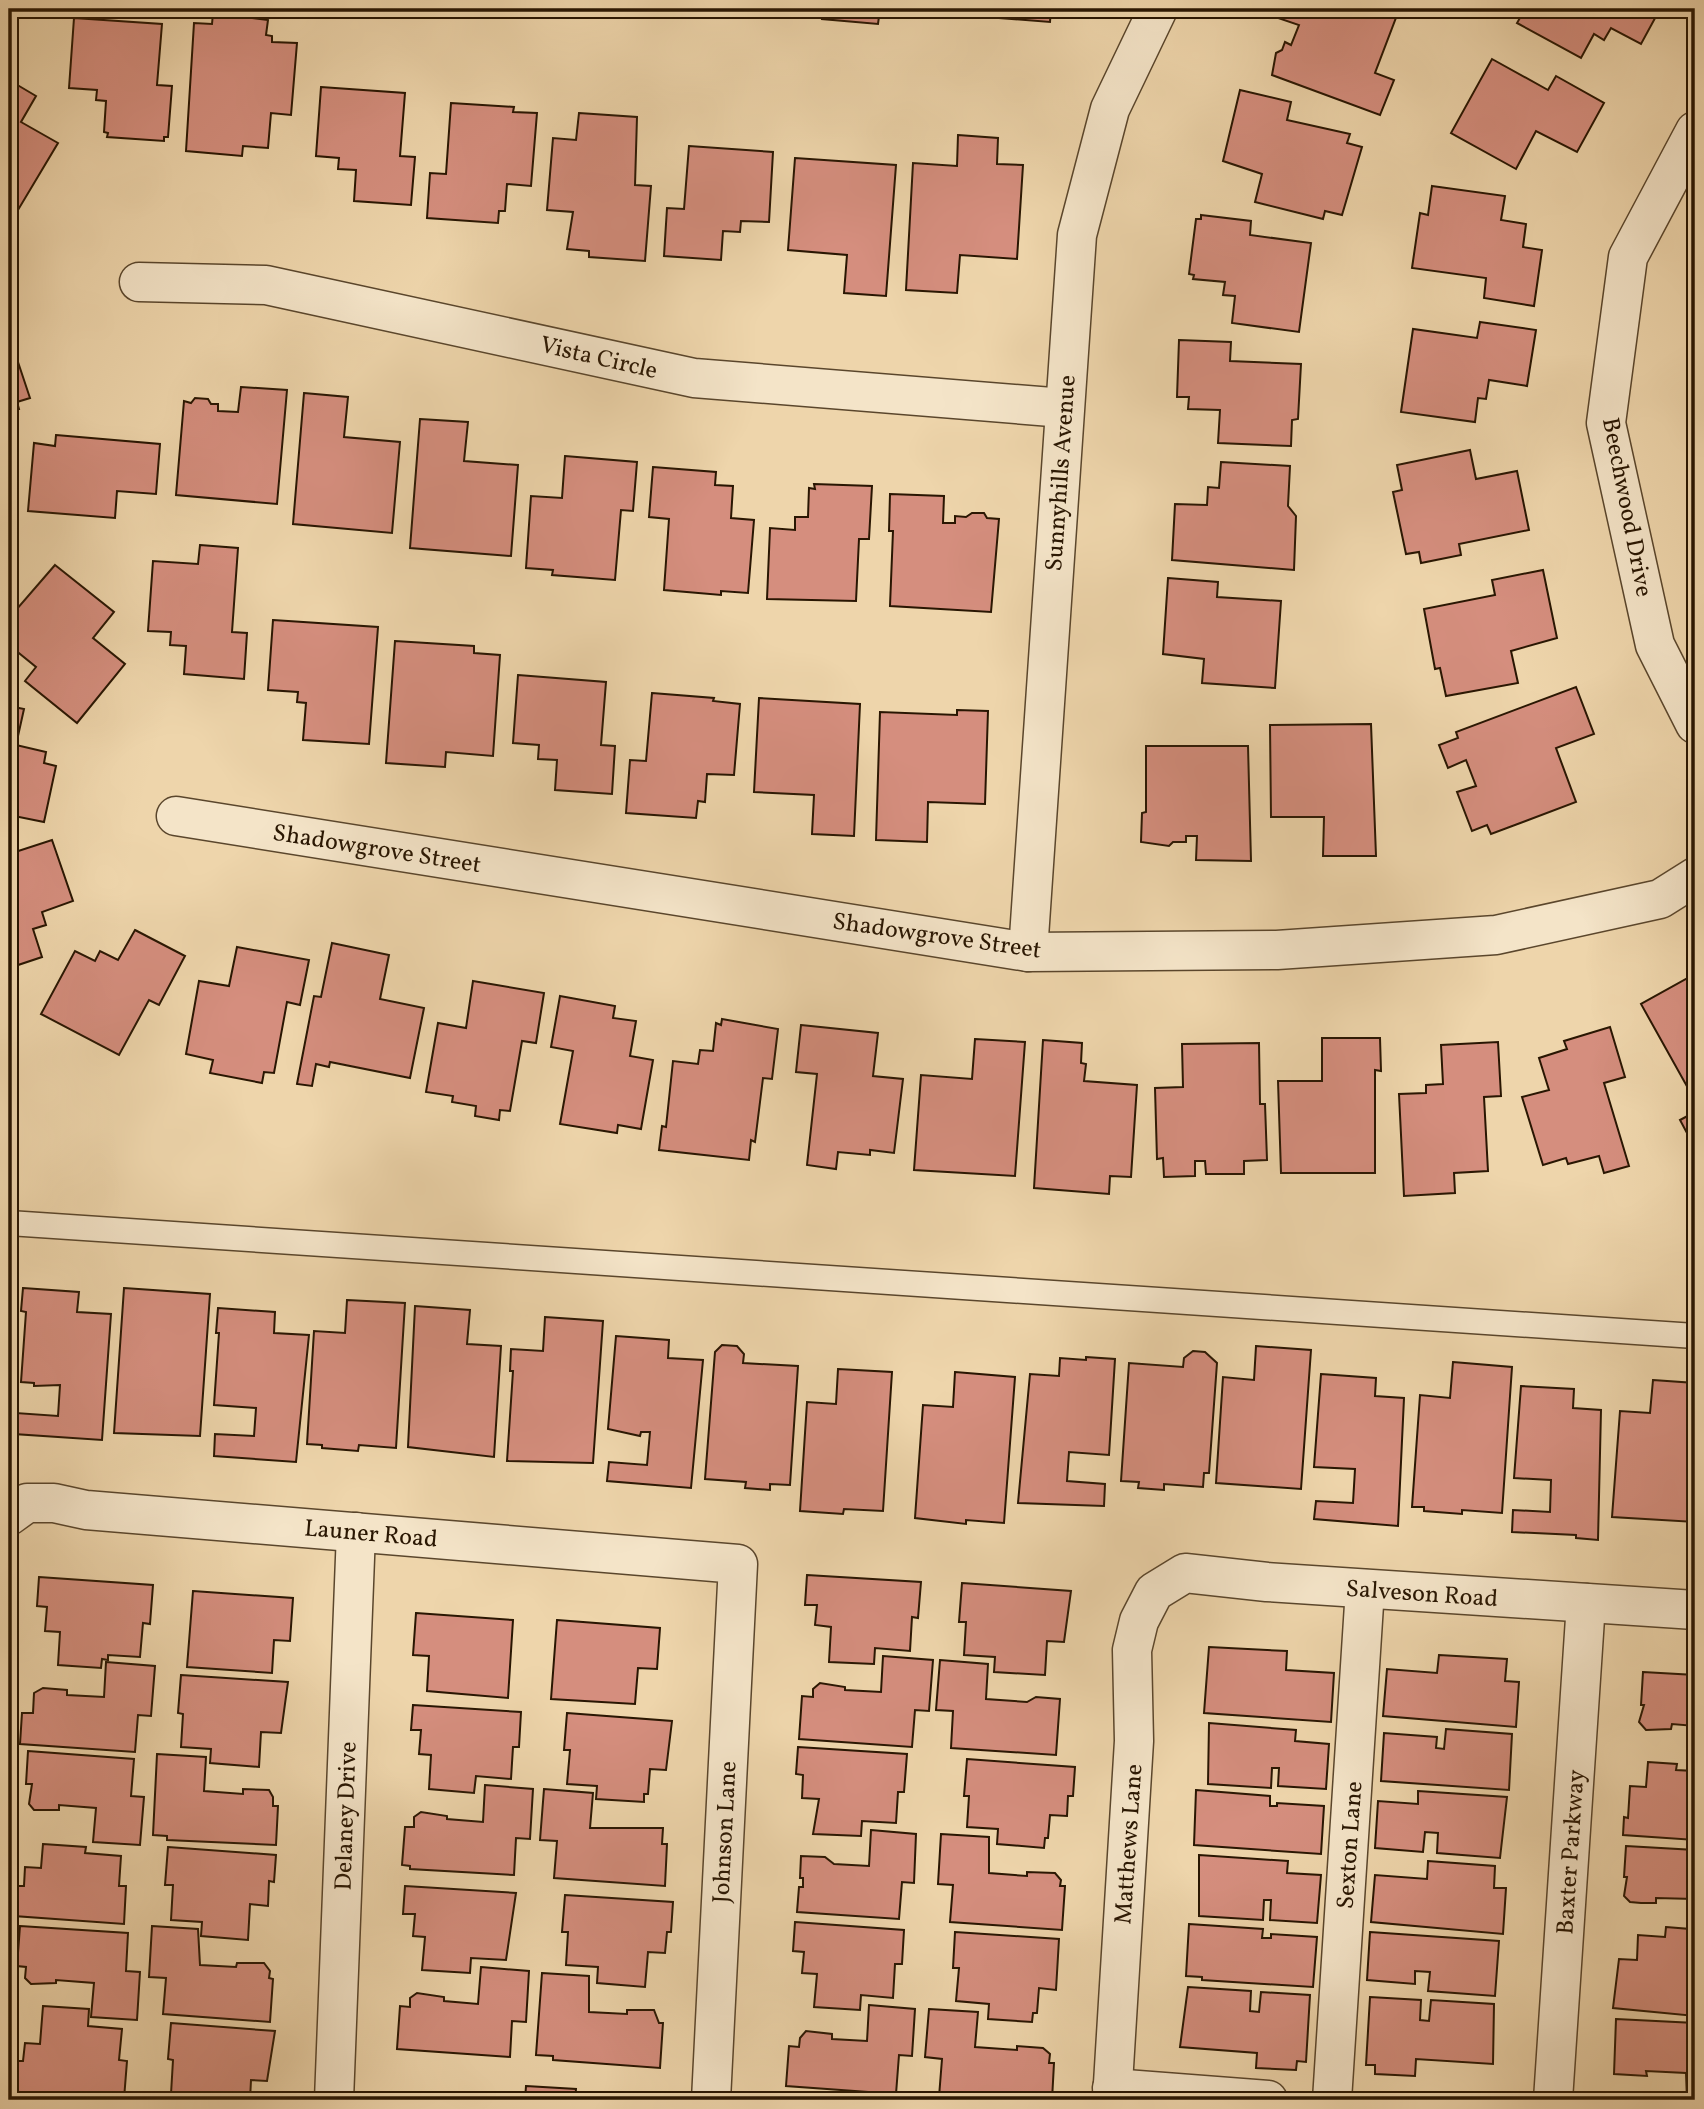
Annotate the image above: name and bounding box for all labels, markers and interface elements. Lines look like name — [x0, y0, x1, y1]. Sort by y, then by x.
street label: Vista Circle — [536, 329, 661, 389]
street label: Sunnyhills Avenue — [1038, 374, 1086, 573]
street label: Beechwood Drive — [1592, 415, 1660, 600]
street label: Shadowgrove Street — [270, 817, 483, 883]
street label: Shadowgrove Street — [830, 905, 1043, 968]
street label: Launer Road — [303, 1512, 439, 1558]
street label: Salveson Road — [1345, 1573, 1499, 1617]
street label: Delaney Drive — [327, 1741, 367, 1891]
street label: Johnson Lane — [705, 1760, 747, 1904]
street label: Matthews Lane — [1107, 1763, 1153, 1925]
street label: Baxter Parkway — [1549, 1768, 1595, 1936]
street label: Sexton Lane — [1330, 1780, 1372, 1910]

